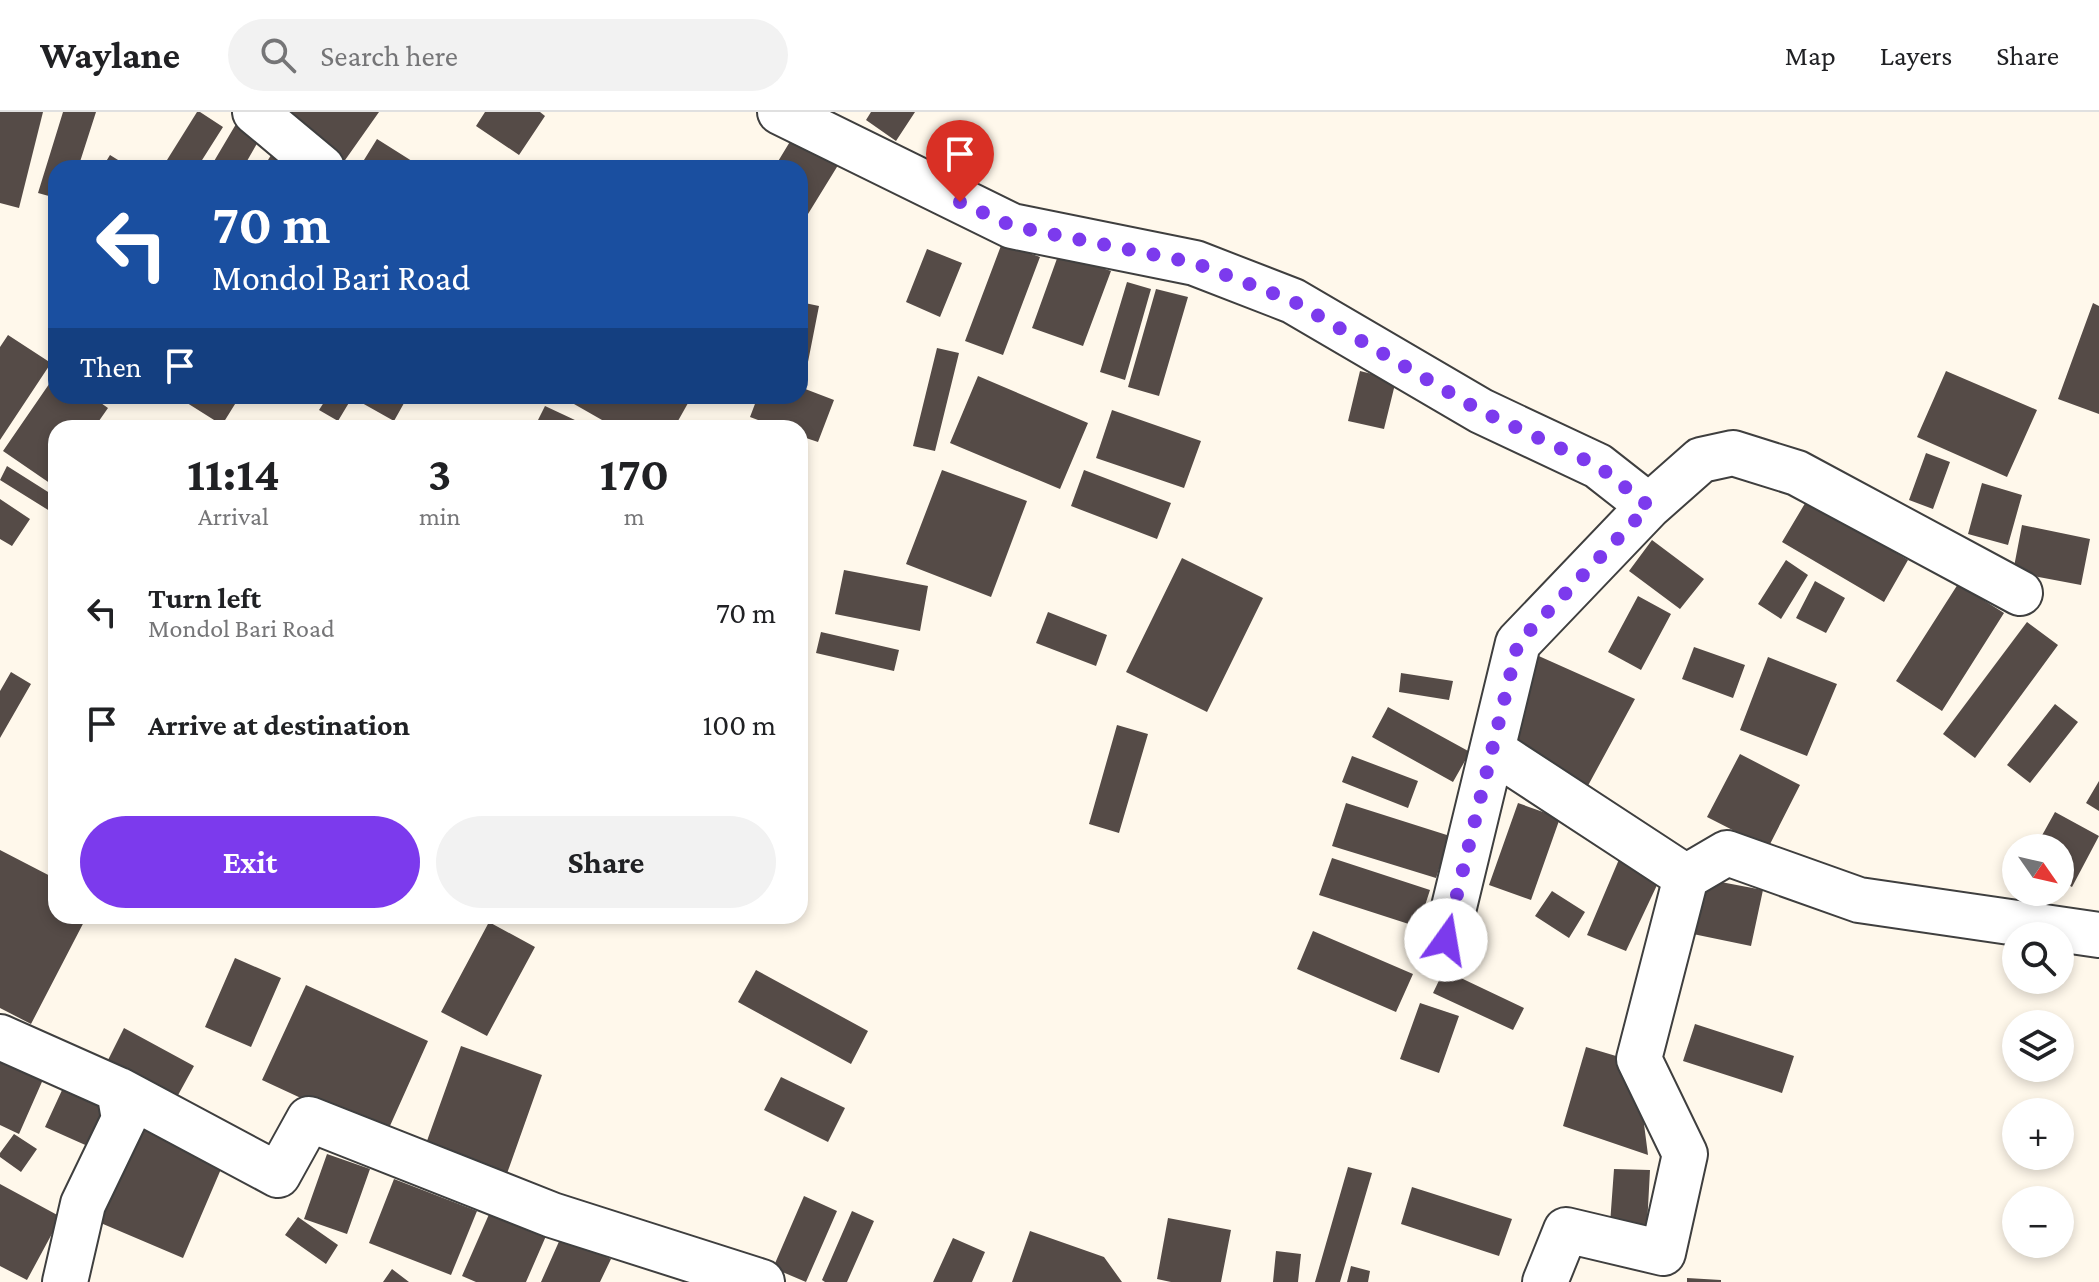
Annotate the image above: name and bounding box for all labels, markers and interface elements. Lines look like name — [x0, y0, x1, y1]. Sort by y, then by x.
search box — [228, 19, 788, 91]
icon: search — [256, 33, 300, 77]
text: Waylane — [40, 34, 180, 76]
text: Search here — [320, 39, 458, 72]
text: Map — [1785, 40, 1836, 71]
text: Layers — [1880, 40, 1952, 71]
text: Share — [1996, 40, 2059, 71]
pin — [926, 120, 994, 202]
icon: arrive — [938, 132, 982, 176]
icon: left — [80, 192, 184, 296]
text: 70 m — [212, 193, 331, 255]
text: Mondol Bari Road — [212, 258, 470, 298]
icon: arrive — [158, 344, 202, 388]
text: Then — [80, 350, 142, 383]
text: 11:14 — [187, 447, 280, 500]
text: 3 — [428, 447, 451, 500]
text: 170 — [599, 447, 669, 500]
text: Arrival — [198, 502, 269, 531]
text: min — [419, 502, 461, 531]
text: m — [624, 502, 645, 531]
text: Turn left — [148, 581, 261, 614]
icon: left — [80, 590, 124, 634]
text: 70 m — [716, 596, 776, 629]
text: Mondol Bari Road — [148, 614, 335, 643]
icon: arrive — [80, 702, 124, 746]
text: Arrive at destination — [148, 708, 410, 741]
text: 100 m — [702, 708, 776, 741]
button: Exit — [80, 816, 420, 908]
button: Share — [436, 816, 776, 908]
north arrow — [2002, 834, 2074, 906]
map controls — [2002, 834, 2074, 1258]
position arrow — [1404, 898, 1488, 982]
button: search — [2002, 922, 2074, 994]
button: layers — [2002, 1010, 2074, 1082]
button: + — [2002, 1098, 2074, 1170]
button: − — [2002, 1186, 2074, 1258]

